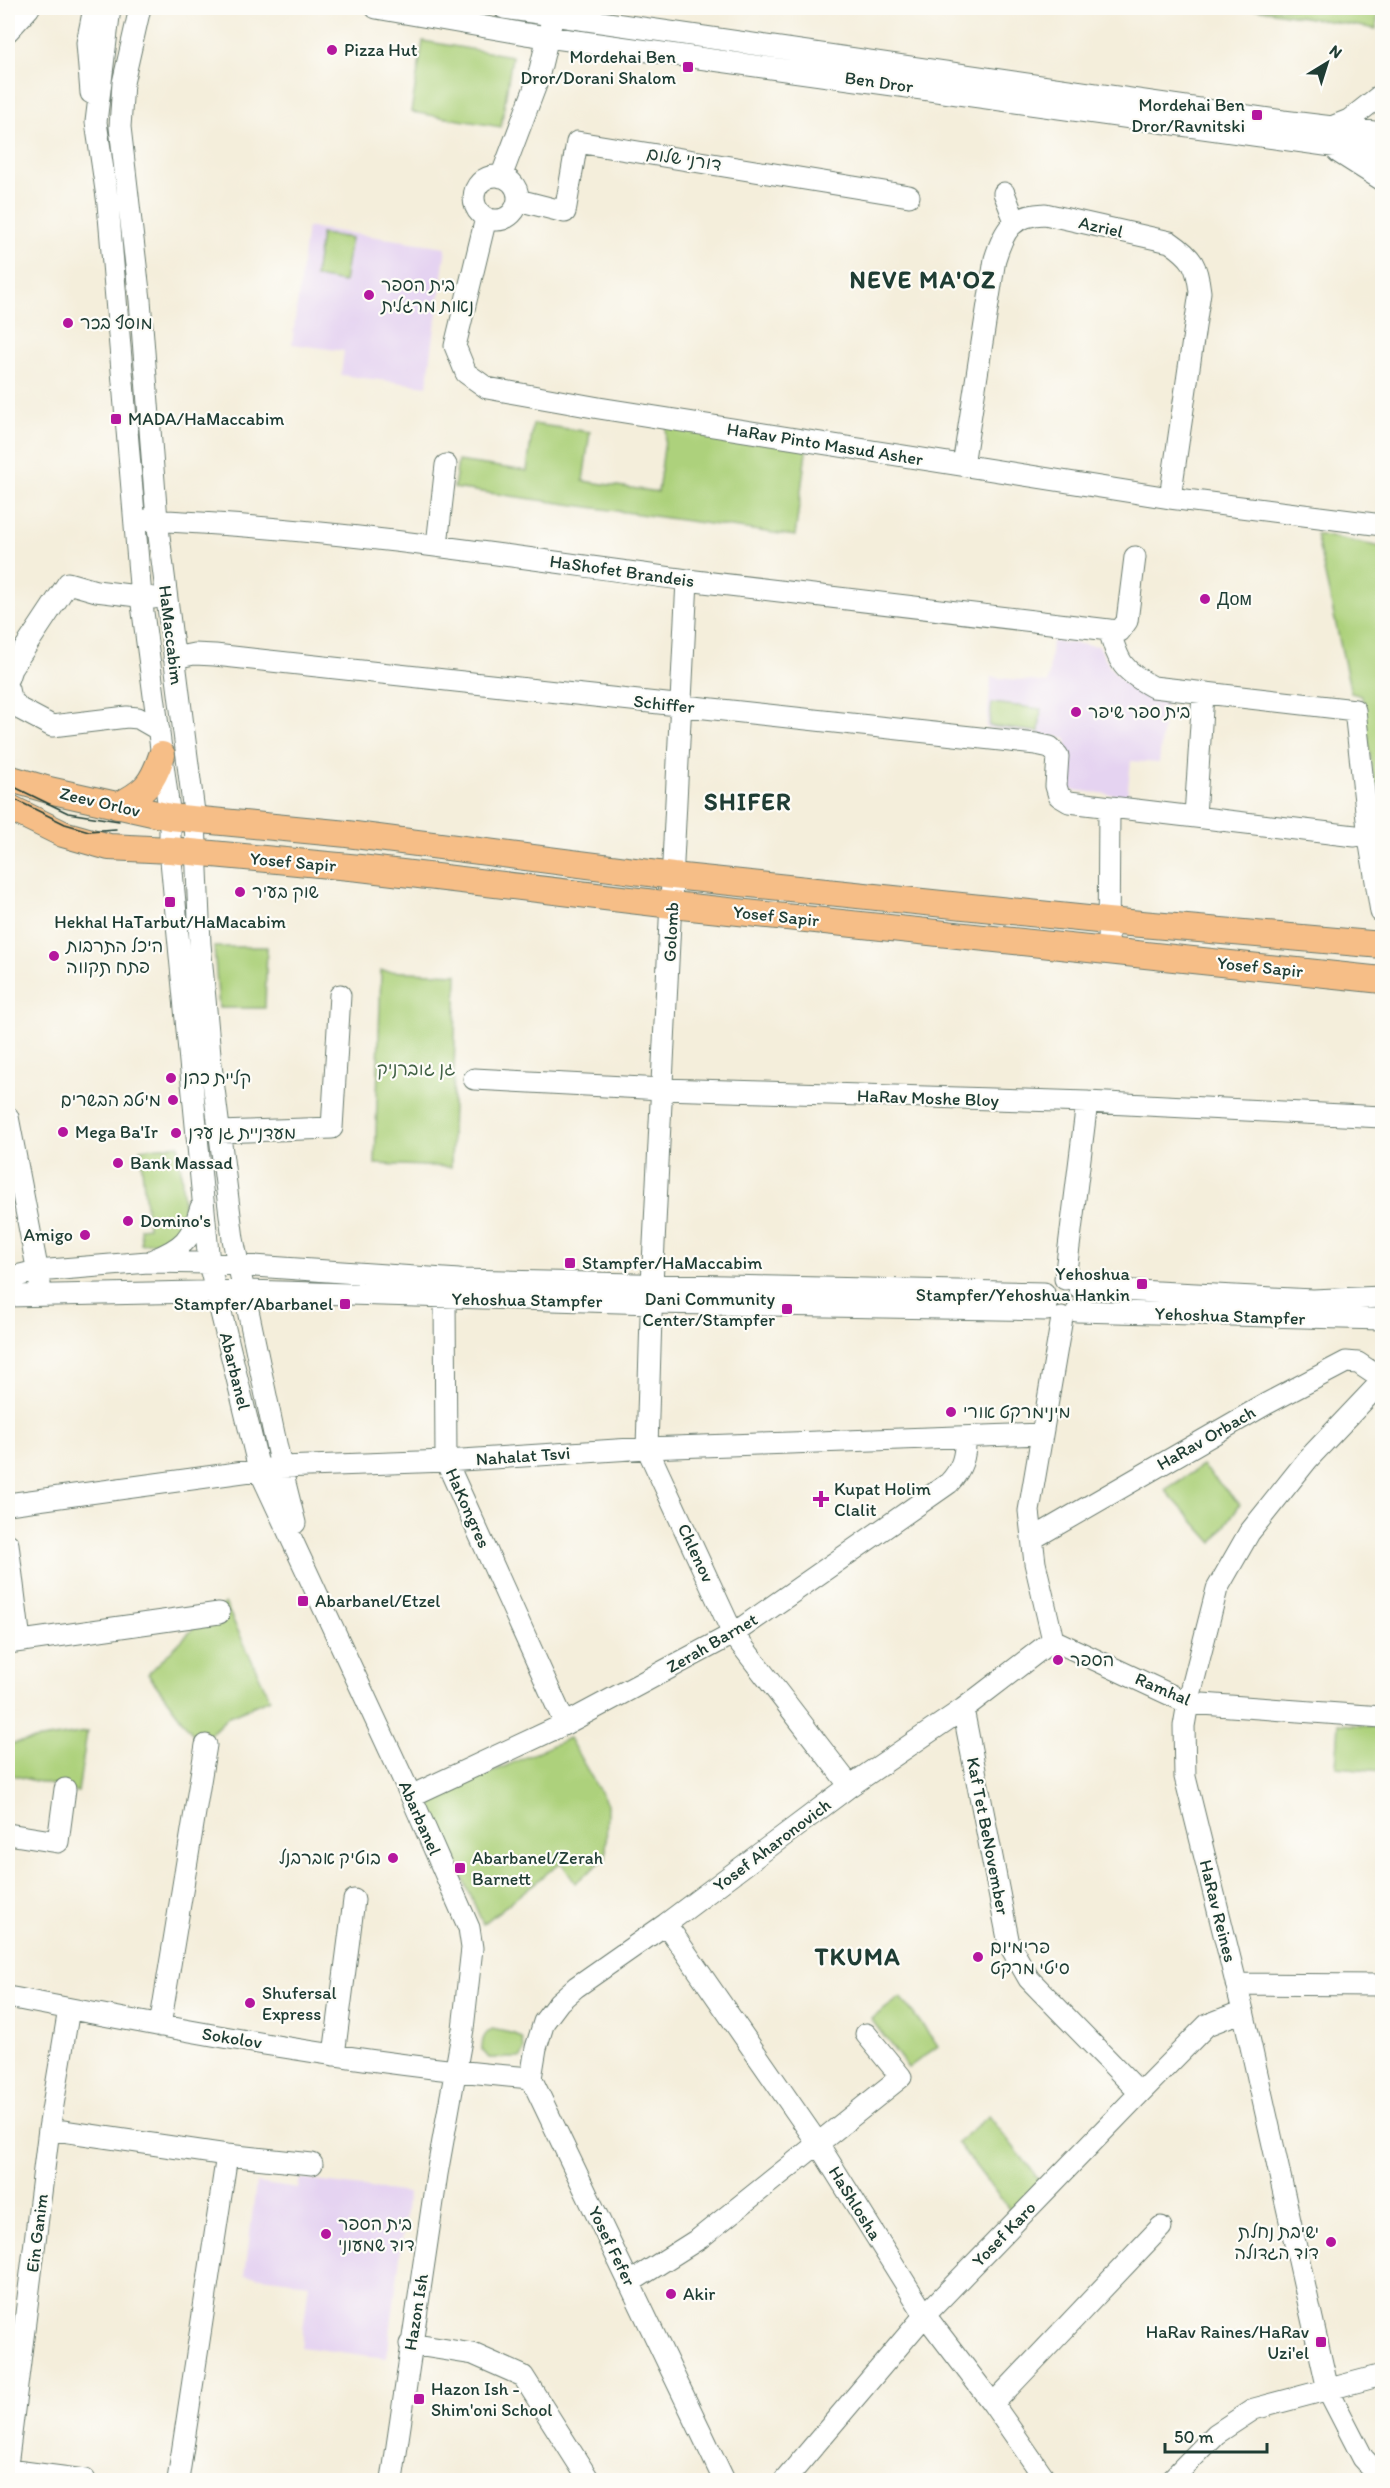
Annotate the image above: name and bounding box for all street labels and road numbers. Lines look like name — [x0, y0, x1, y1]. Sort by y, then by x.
street label: Ben Dror — [843, 66, 915, 98]
street label: דורני שלום — [645, 142, 723, 176]
street label: Azriel — [1077, 211, 1125, 243]
street label: HaRav Pinto Masud Asher — [725, 418, 925, 470]
street label: HaShofet Brandeis — [548, 550, 696, 592]
street label: HaMaccabim — [154, 584, 188, 686]
street label: Schiffer — [632, 690, 696, 718]
street label: Zeev Orlov — [57, 782, 143, 822]
street label: Yosef Sapir — [249, 847, 338, 877]
street label: Yosef Sapir — [732, 901, 821, 932]
street label: Golomb — [658, 902, 684, 962]
street label: Yosef Sapir — [1216, 952, 1305, 983]
street label: HaRav Moshe Bloy — [857, 1085, 1000, 1111]
street label: Yehoshua Stampfer — [451, 1288, 603, 1312]
street label: Yehoshua Stampfer — [1154, 1302, 1306, 1330]
street label: Abarbanel — [215, 1330, 255, 1412]
street label: HaRav Orbach — [1153, 1401, 1259, 1475]
street label: Nahalat Tsvi — [475, 1442, 571, 1470]
street label: HaKongres — [441, 1465, 495, 1551]
street label: Chlenov — [673, 1520, 719, 1587]
street label: Zerah Barnet — [663, 1608, 762, 1678]
street label: Ramhal — [1132, 1667, 1194, 1711]
street label: Kaf Tet BeNovember — [962, 1755, 1014, 1917]
street label: Abarbanel — [394, 1777, 446, 1859]
street label: Yosef Aharonovich — [709, 1794, 835, 1896]
street label: HaRav Reines — [1195, 1857, 1241, 1965]
street label: Sokolov — [200, 2022, 264, 2054]
street label: HaShlosha — [824, 2162, 887, 2245]
street label: Ein Ganim — [21, 2192, 53, 2274]
street label: Yosef Karo — [967, 2197, 1041, 2271]
street label: Yosef Fefer — [583, 2202, 641, 2290]
street label: Hazon Ish — [399, 2272, 433, 2352]

